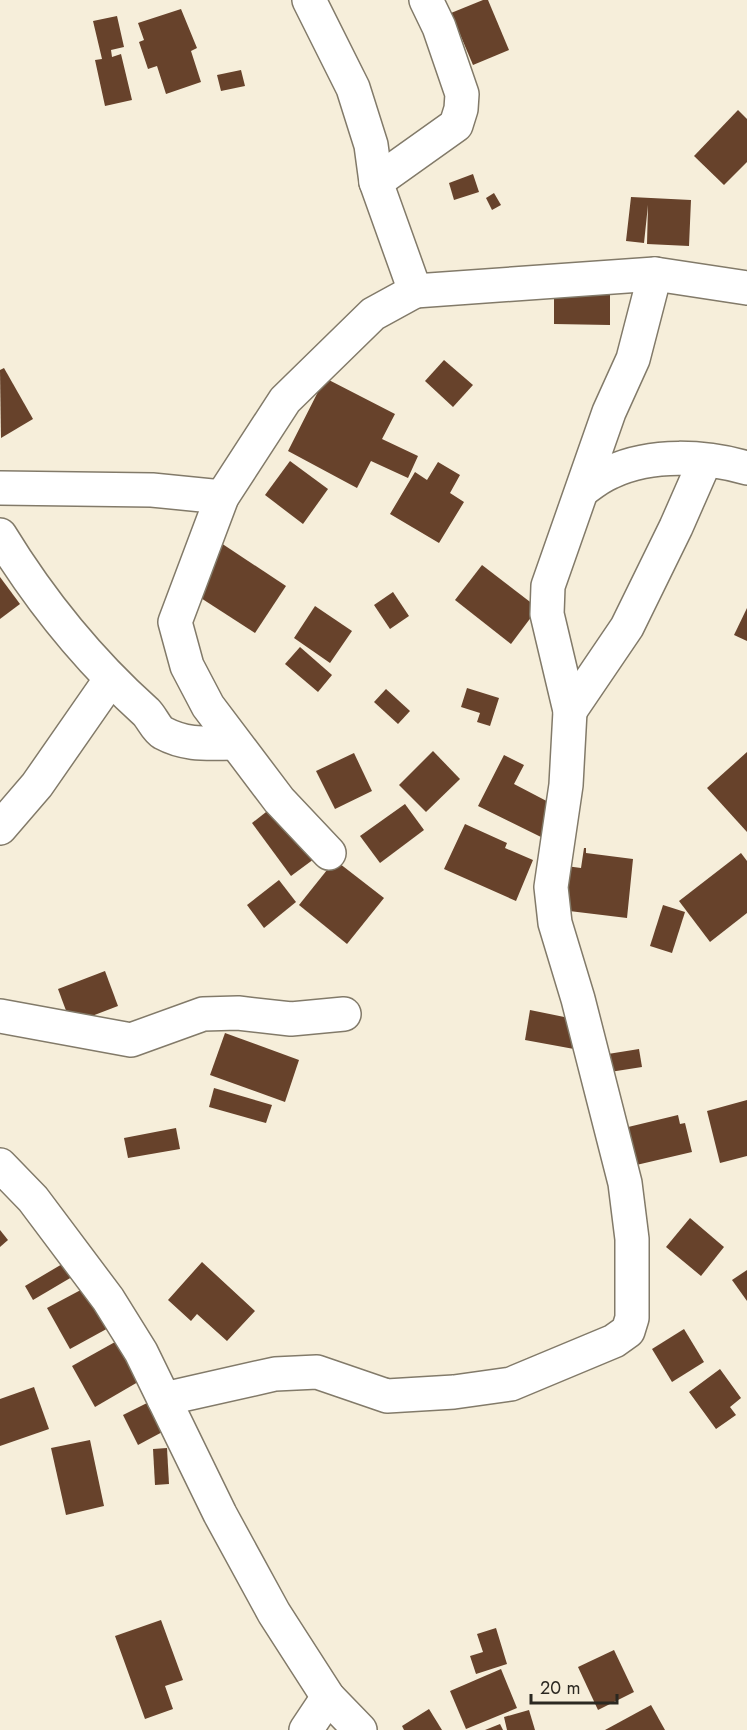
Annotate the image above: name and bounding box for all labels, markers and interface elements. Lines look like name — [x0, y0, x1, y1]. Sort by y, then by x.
scale bar — [531, 1667, 616, 1705]
text: 20 m — [540, 1675, 580, 1701]

